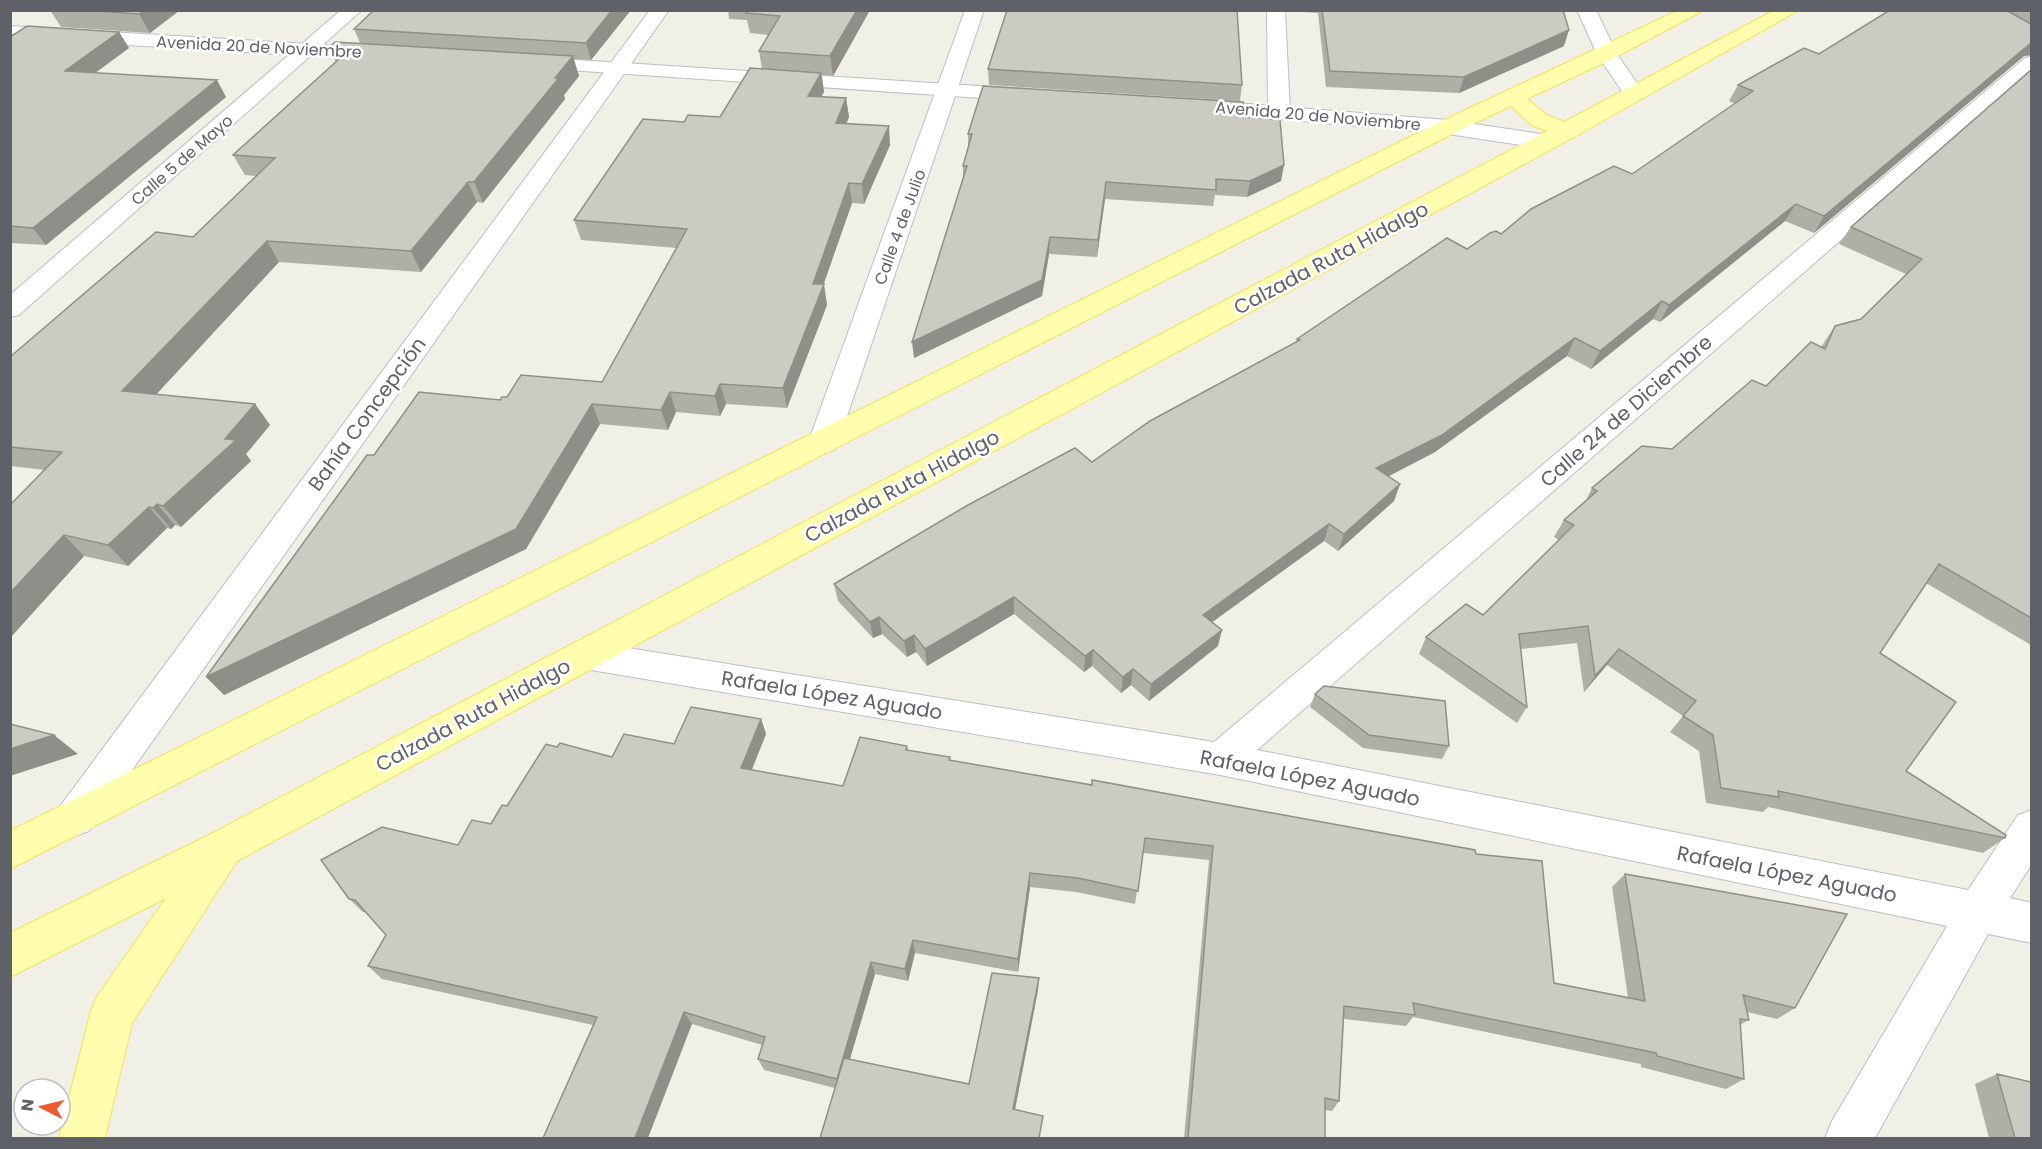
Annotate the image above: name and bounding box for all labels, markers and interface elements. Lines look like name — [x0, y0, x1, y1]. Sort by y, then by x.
street label: Avenida 20 de Noviembre — [156, 30, 362, 64]
street label: Avenida 20 de Noviembre — [1214, 96, 1422, 136]
street label: Calle 5 de Mayo — [126, 109, 238, 211]
street label: Calle 4 de Julio — [868, 166, 932, 288]
street label: Calzada Ruta Hidalgo — [1229, 195, 1433, 321]
street label: Calle 24 de Diciembre — [1534, 328, 1718, 494]
street label: Bahía Concepción — [302, 331, 432, 497]
street label: Calzada Ruta Hidalgo — [800, 423, 1004, 549]
street label: Calzada Ruta Hidalgo — [371, 652, 575, 778]
street label: Rafaela López Aguado — [719, 664, 945, 726]
street label: Rafaela López Aguado — [1198, 743, 1422, 813]
street label: Rafaela López Aguado — [1675, 839, 1899, 909]
north arrow — [12, 1077, 72, 1137]
text: N — [15, 1098, 40, 1113]

